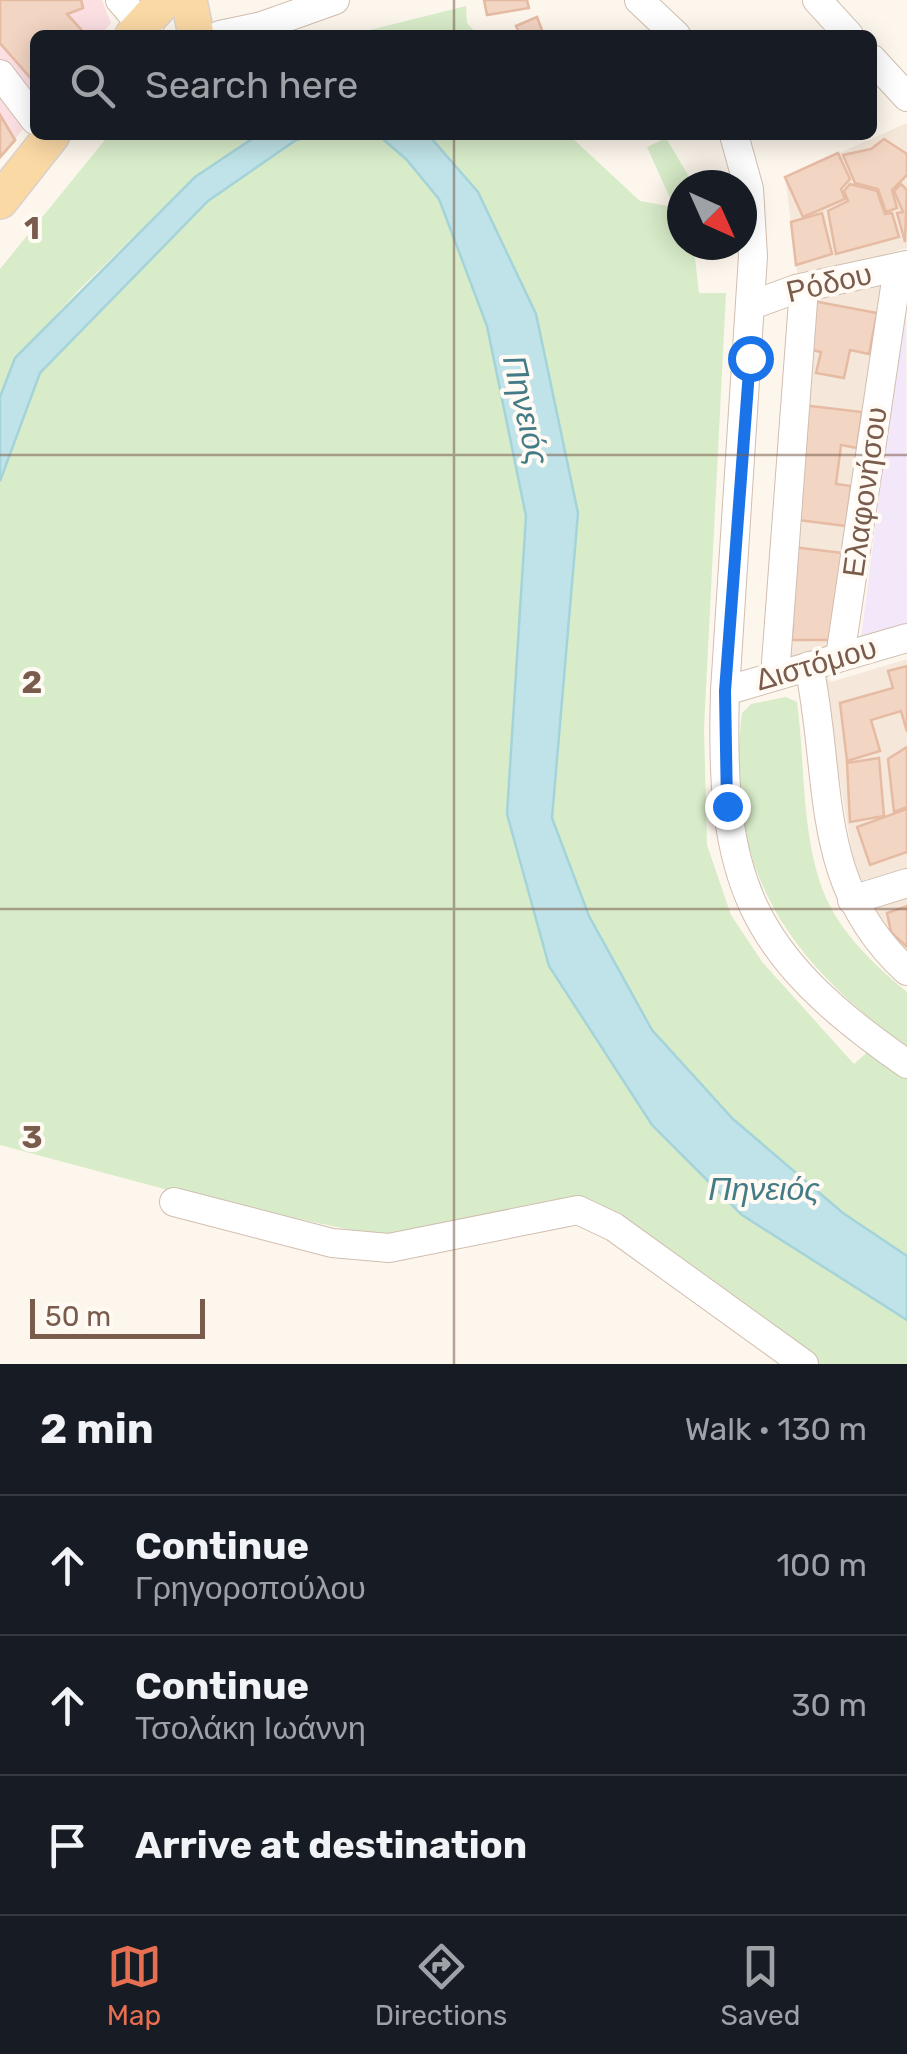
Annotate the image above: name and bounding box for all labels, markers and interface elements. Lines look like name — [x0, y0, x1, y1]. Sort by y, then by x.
search box — [30, 30, 877, 140]
icon: search — [65, 58, 120, 113]
text: Search here — [145, 62, 358, 108]
north arrow — [667, 170, 757, 260]
text: 1 — [24, 209, 40, 247]
street label: Ρόδου — [783, 256, 875, 310]
route start — [728, 336, 774, 382]
water label: Πηνειός — [495, 351, 557, 469]
street label: Ελαφονήσου — [835, 405, 895, 579]
street label: Διστόμου — [751, 630, 881, 698]
text: 2 — [22, 663, 42, 701]
route end — [705, 784, 751, 830]
text: 3 — [21, 1118, 43, 1156]
water label: Πηνειός — [708, 1170, 820, 1208]
scale bar — [30, 1294, 205, 1338]
text: 50 m — [45, 1300, 111, 1333]
text: 2 min — [40, 1404, 154, 1454]
text: Walk · 130 m — [685, 1410, 867, 1448]
text: Continue — [135, 1523, 309, 1569]
icon: ahead — [40, 1538, 95, 1593]
text: 100 m — [776, 1546, 867, 1584]
text: Γρηγοροπούλου — [135, 1569, 366, 1607]
text: Continue — [135, 1663, 309, 1709]
icon: ahead — [40, 1678, 95, 1733]
text: 30 m — [791, 1686, 867, 1724]
text: Τσολάκη Ιωάννη — [135, 1709, 366, 1747]
icon: arrive — [40, 1818, 95, 1873]
text: Arrive at destination — [135, 1822, 527, 1868]
tab: Map — [107, 1939, 162, 2032]
tab: Directions — [375, 1939, 507, 2032]
tab: Saved — [720, 1939, 800, 2032]

